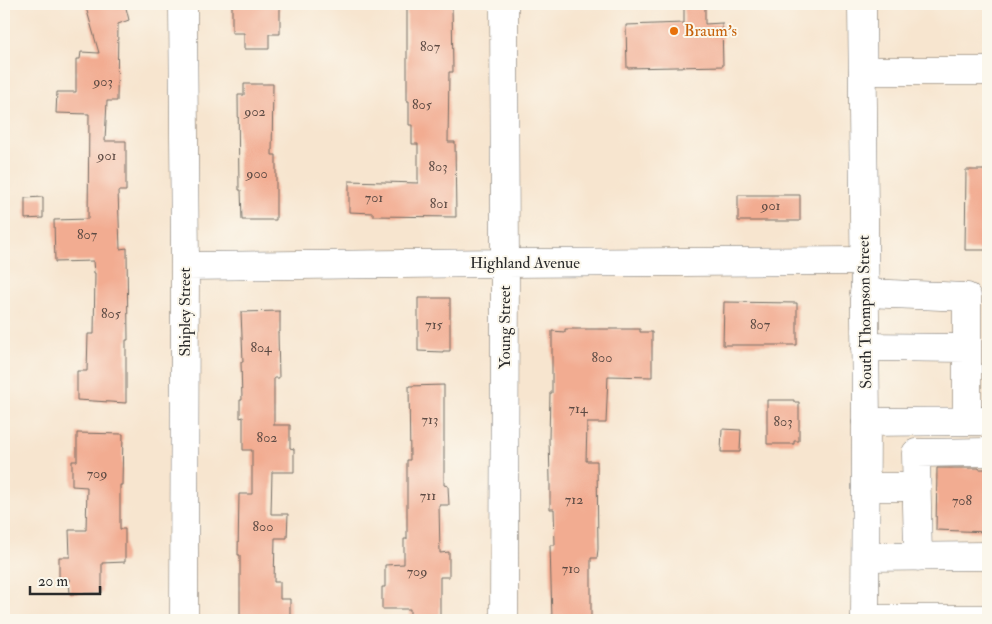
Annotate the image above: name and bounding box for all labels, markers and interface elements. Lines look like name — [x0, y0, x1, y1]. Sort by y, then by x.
place label: Braum's — [684, 21, 737, 41]
marker: Braum's — [668, 25, 680, 37]
house number: 807 — [420, 38, 441, 55]
house number: 903 — [92, 73, 113, 90]
house number: 805 — [412, 96, 433, 113]
house number: 902 — [243, 103, 266, 120]
house number: 901 — [96, 147, 117, 164]
house number: 803 — [428, 158, 448, 175]
house number: 900 — [245, 165, 268, 182]
house number: 701 — [365, 189, 383, 206]
house number: 801 — [430, 195, 448, 212]
house number: 901 — [760, 197, 781, 214]
house number: 807 — [77, 226, 98, 243]
street label: South Thompson Street — [854, 235, 877, 389]
street label: Highland Avenue — [470, 253, 580, 273]
street label: Shipley Street — [175, 267, 196, 357]
street label: Young Street — [495, 285, 515, 369]
house number: 805 — [101, 305, 122, 322]
house number: 715 — [425, 316, 444, 333]
house number: 807 — [750, 316, 771, 333]
house number: 804 — [250, 339, 273, 356]
house number: 800 — [592, 349, 612, 366]
house number: 714 — [569, 400, 589, 417]
house number: 713 — [422, 411, 438, 428]
house number: 803 — [773, 413, 793, 430]
house number: 802 — [257, 429, 277, 446]
house number: 709 — [87, 465, 107, 482]
house number: 711 — [420, 487, 436, 504]
house number: 712 — [565, 491, 583, 508]
house number: 708 — [952, 492, 972, 509]
house number: 800 — [253, 518, 273, 535]
house number: 710 — [562, 560, 580, 577]
house number: 709 — [407, 563, 427, 580]
scale bar — [30, 564, 100, 596]
text: 20 m — [38, 572, 68, 591]

